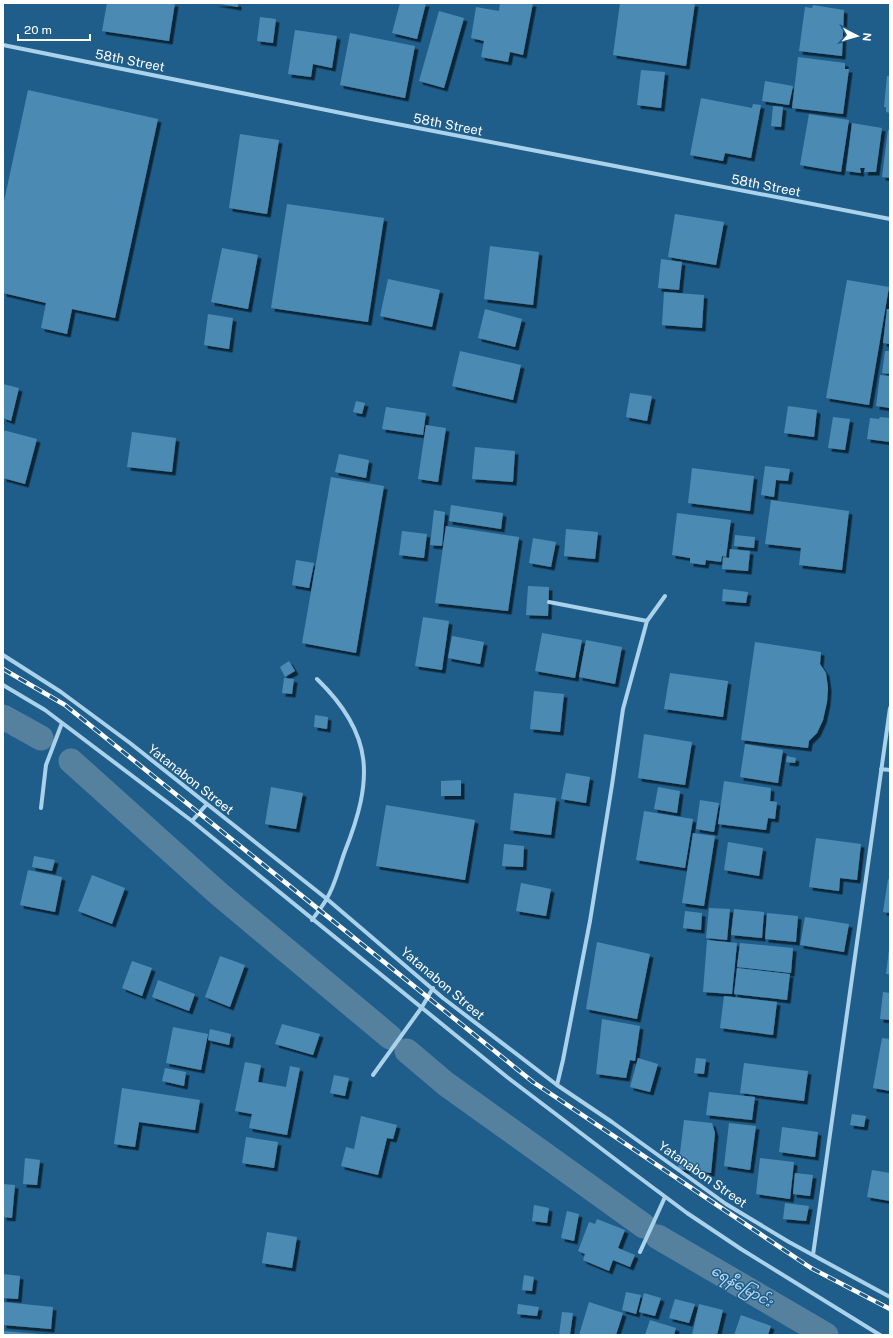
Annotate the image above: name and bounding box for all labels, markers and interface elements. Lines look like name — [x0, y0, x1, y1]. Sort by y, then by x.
scale bar — [18, 16, 90, 42]
north arrow — [837, 16, 877, 56]
text: 20 m — [24, 23, 52, 37]
text: N — [861, 32, 873, 42]
street label: 58th Street — [94, 46, 166, 75]
street label: 58th Street — [412, 110, 484, 139]
street label: 58th Street — [730, 171, 802, 200]
street label: Yatanabon Street — [145, 741, 237, 817]
street label: Yatanabon Street — [398, 944, 488, 1023]
street label: Yatanabon Street — [656, 1138, 750, 1211]
water label: ရေနီမြောင်း — [707, 1260, 777, 1314]

